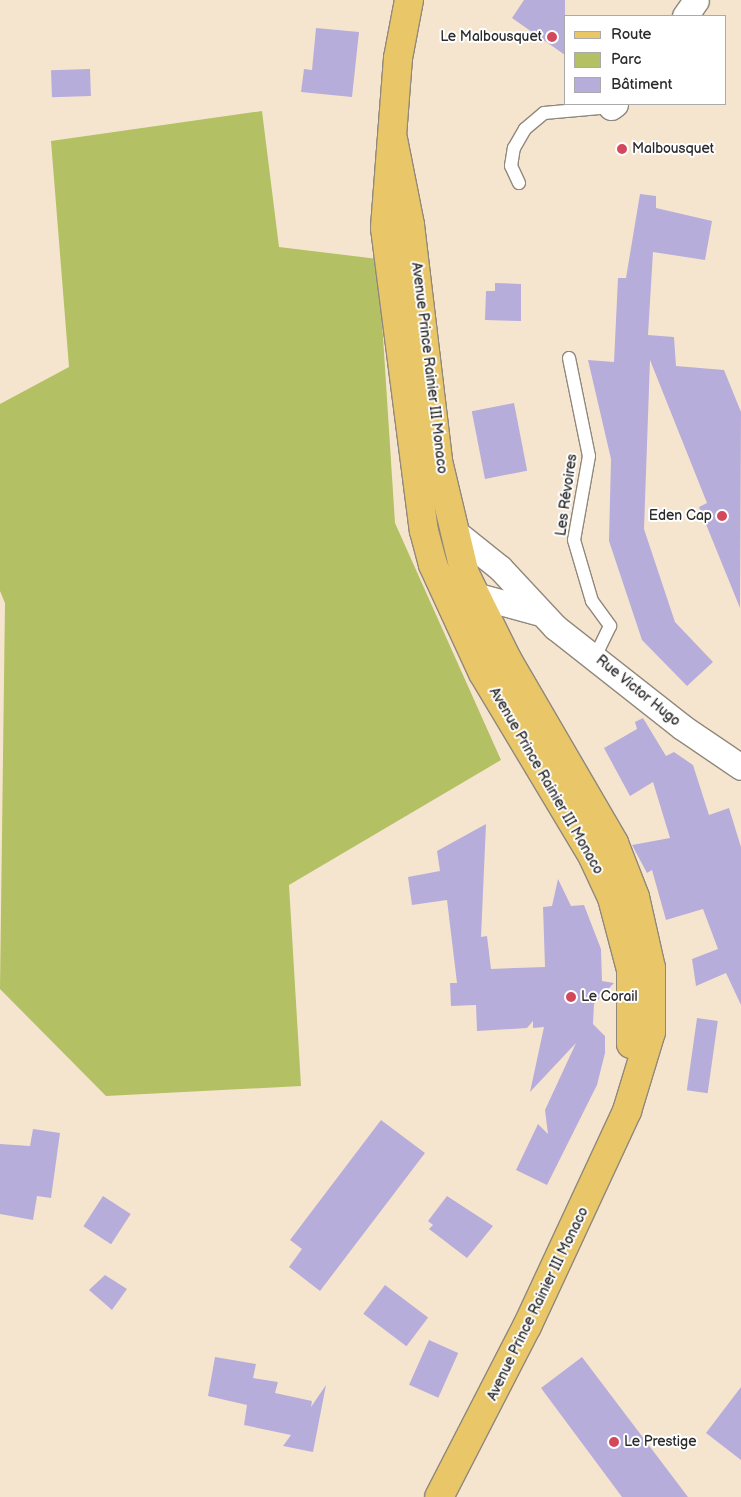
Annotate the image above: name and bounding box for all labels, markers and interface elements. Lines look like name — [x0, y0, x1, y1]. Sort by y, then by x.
legend — [564, 15, 726, 105]
text: Route — [611, 25, 651, 44]
place label: Le Malbousquet — [440, 29, 542, 45]
marker: Le Malbousquet — [546, 31, 558, 43]
text: Parc — [611, 50, 641, 69]
text: Bâtiment — [611, 75, 672, 94]
place label: Malbousquet — [632, 141, 714, 157]
marker: Malbousquet — [616, 143, 628, 155]
street label: Avenue Prince Rainier III Monaco — [408, 261, 450, 475]
street label: Les Révoires — [553, 453, 581, 537]
place label: Eden Cap — [649, 508, 712, 524]
marker: Eden Cap — [716, 510, 728, 522]
street label: Rue Victor Hugo — [592, 652, 684, 730]
street label: Avenue Prince Rainier III Monaco — [486, 685, 606, 877]
place label: Le Corail — [581, 989, 638, 1005]
marker: Le Corail — [565, 991, 577, 1003]
street label: Avenue Prince Rainier III Monaco — [484, 1205, 592, 1403]
place label: Le Prestige — [624, 1434, 697, 1450]
marker: Le Prestige — [608, 1436, 620, 1448]

